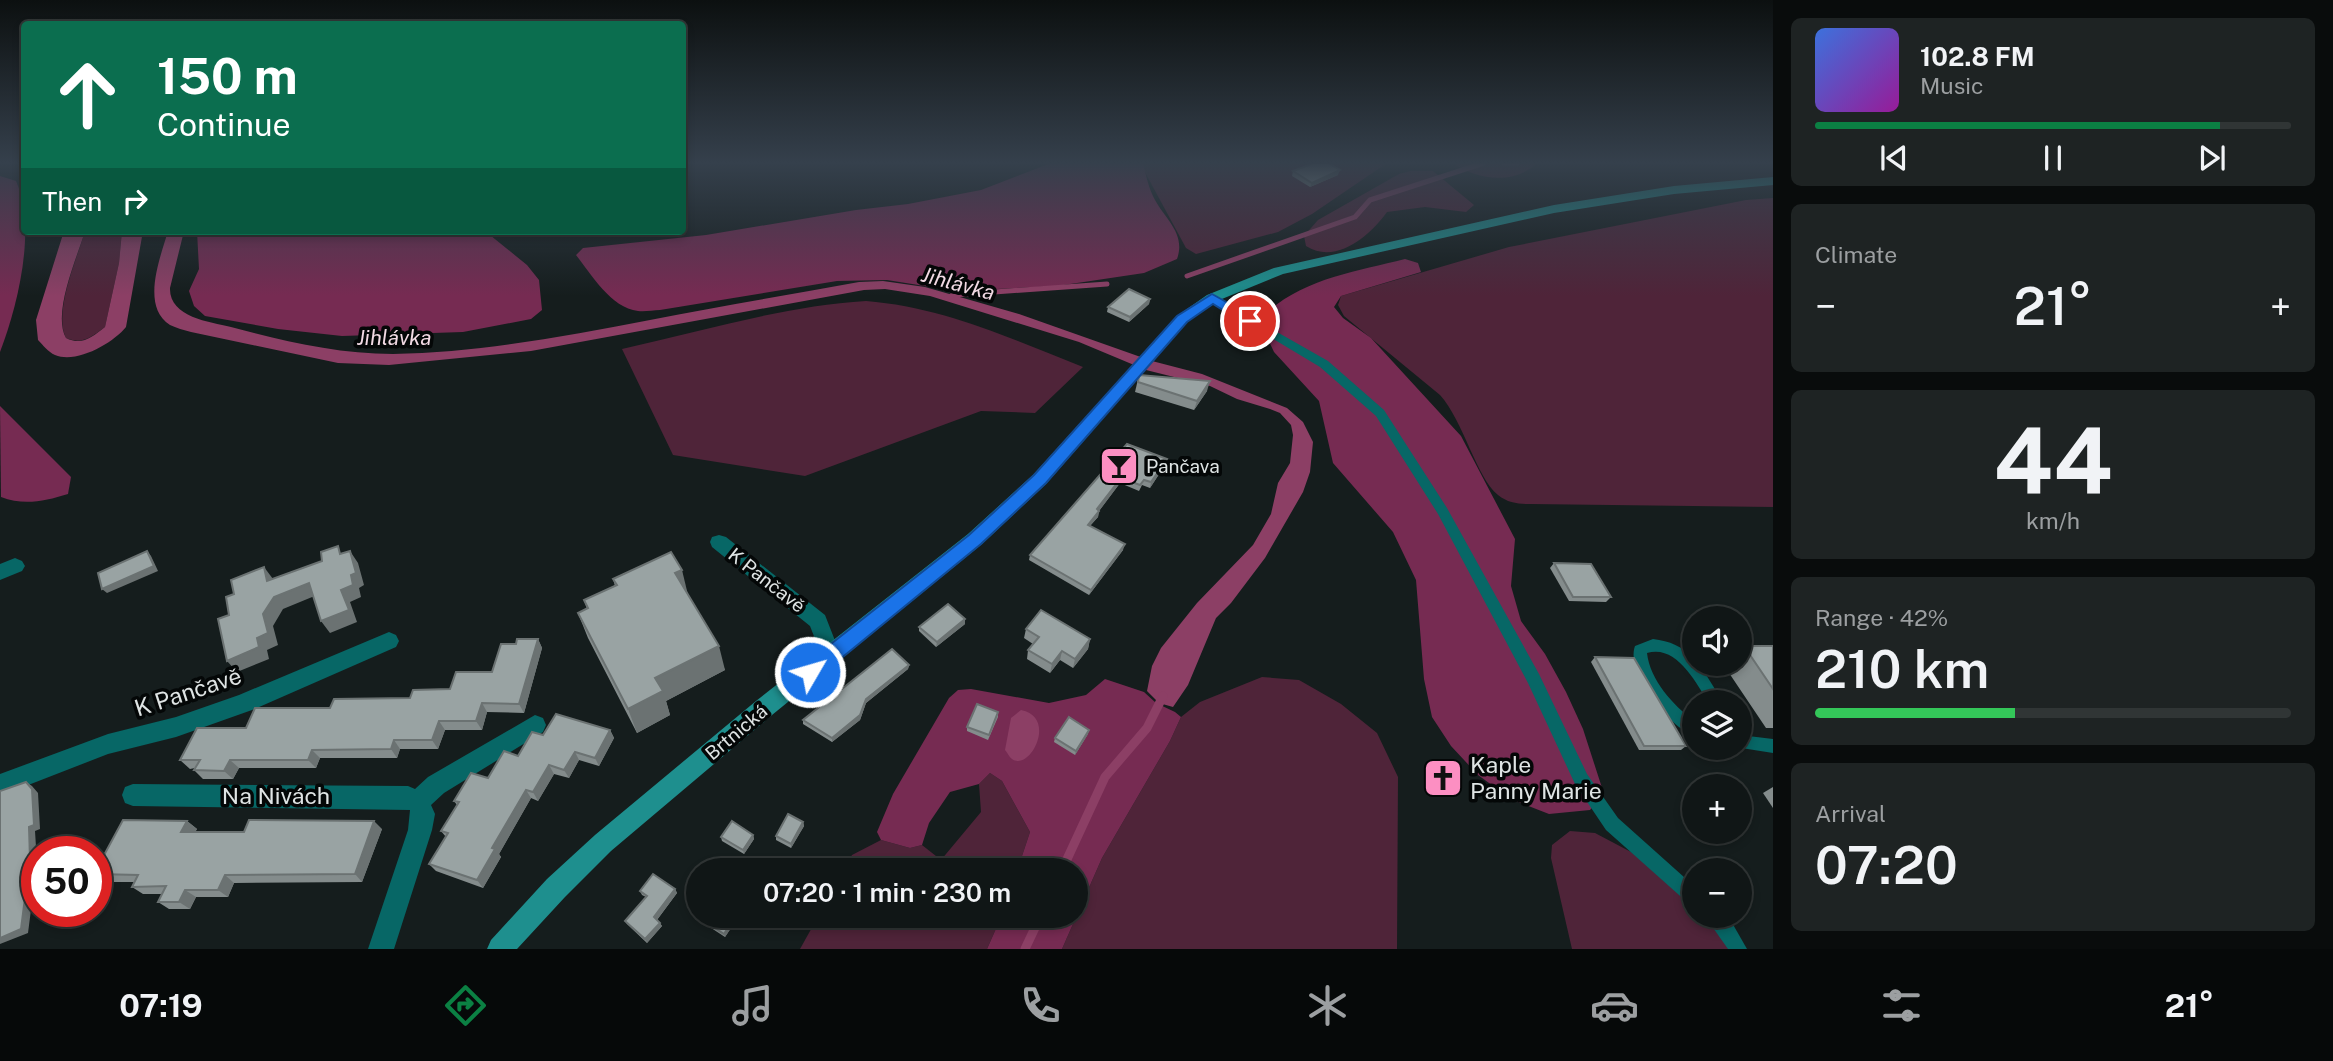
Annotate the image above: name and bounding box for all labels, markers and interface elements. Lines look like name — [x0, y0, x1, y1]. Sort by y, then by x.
text: 102.8 FM — [1920, 41, 2035, 72]
text: 150 m — [157, 47, 298, 105]
icon: ahead — [42, 49, 133, 140]
text: Music — [1920, 72, 1984, 99]
text: Continue — [157, 106, 291, 143]
icon: previous — [1875, 139, 1913, 177]
icon: pause — [2034, 139, 2072, 177]
icon: next — [2193, 139, 2231, 177]
icon: right — [116, 182, 154, 220]
text: Then — [42, 186, 102, 217]
text: Climate — [1815, 241, 1897, 268]
water label: Jihlávka — [919, 262, 997, 305]
text: 21° — [2014, 276, 2092, 337]
text: − — [1815, 284, 1836, 329]
text: + — [2270, 284, 2291, 329]
pin — [1220, 291, 1280, 351]
icon: arrive — [1231, 302, 1269, 340]
water label: Jihlávka — [357, 325, 431, 350]
text: 44 — [1993, 408, 2113, 514]
bar icon: Pančava — [1098, 445, 1140, 487]
place label: Pančava — [1146, 455, 1220, 477]
text: km/h — [2026, 507, 2080, 534]
street label: K Pančavě — [724, 543, 810, 617]
text: Range · 42% — [1815, 604, 1948, 631]
map controls — [1682, 606, 1752, 928]
button: sound — [1682, 606, 1752, 676]
position arrow — [773, 635, 847, 709]
text: 210 km — [1815, 639, 1989, 700]
street label: K Pančavě — [131, 662, 245, 721]
button: layers — [1682, 690, 1752, 760]
street label: Brtnická — [701, 700, 771, 764]
place label: Kaple Panny Marie — [1470, 751, 1602, 804]
church icon: Kaple Panny Marie — [1422, 757, 1464, 799]
button: + — [1682, 774, 1752, 844]
street label: Na Nivách — [222, 782, 330, 809]
text: Arrival — [1815, 800, 1886, 827]
text: 07:20 — [1815, 835, 1958, 896]
speed limit sign: 50 — [21, 836, 112, 927]
button: − — [1682, 858, 1752, 928]
text: 07:20 · 1 min · 230 m — [763, 877, 1011, 908]
icon: directions — [441, 981, 490, 1030]
icon: music — [728, 981, 777, 1030]
icon: phone — [1016, 981, 1065, 1030]
icon: climate — [1303, 981, 1352, 1030]
icon: car — [1590, 981, 1639, 1030]
icon: filters — [1877, 981, 1926, 1030]
text: 07:19 — [119, 987, 203, 1024]
text: 21° — [2165, 987, 2214, 1024]

